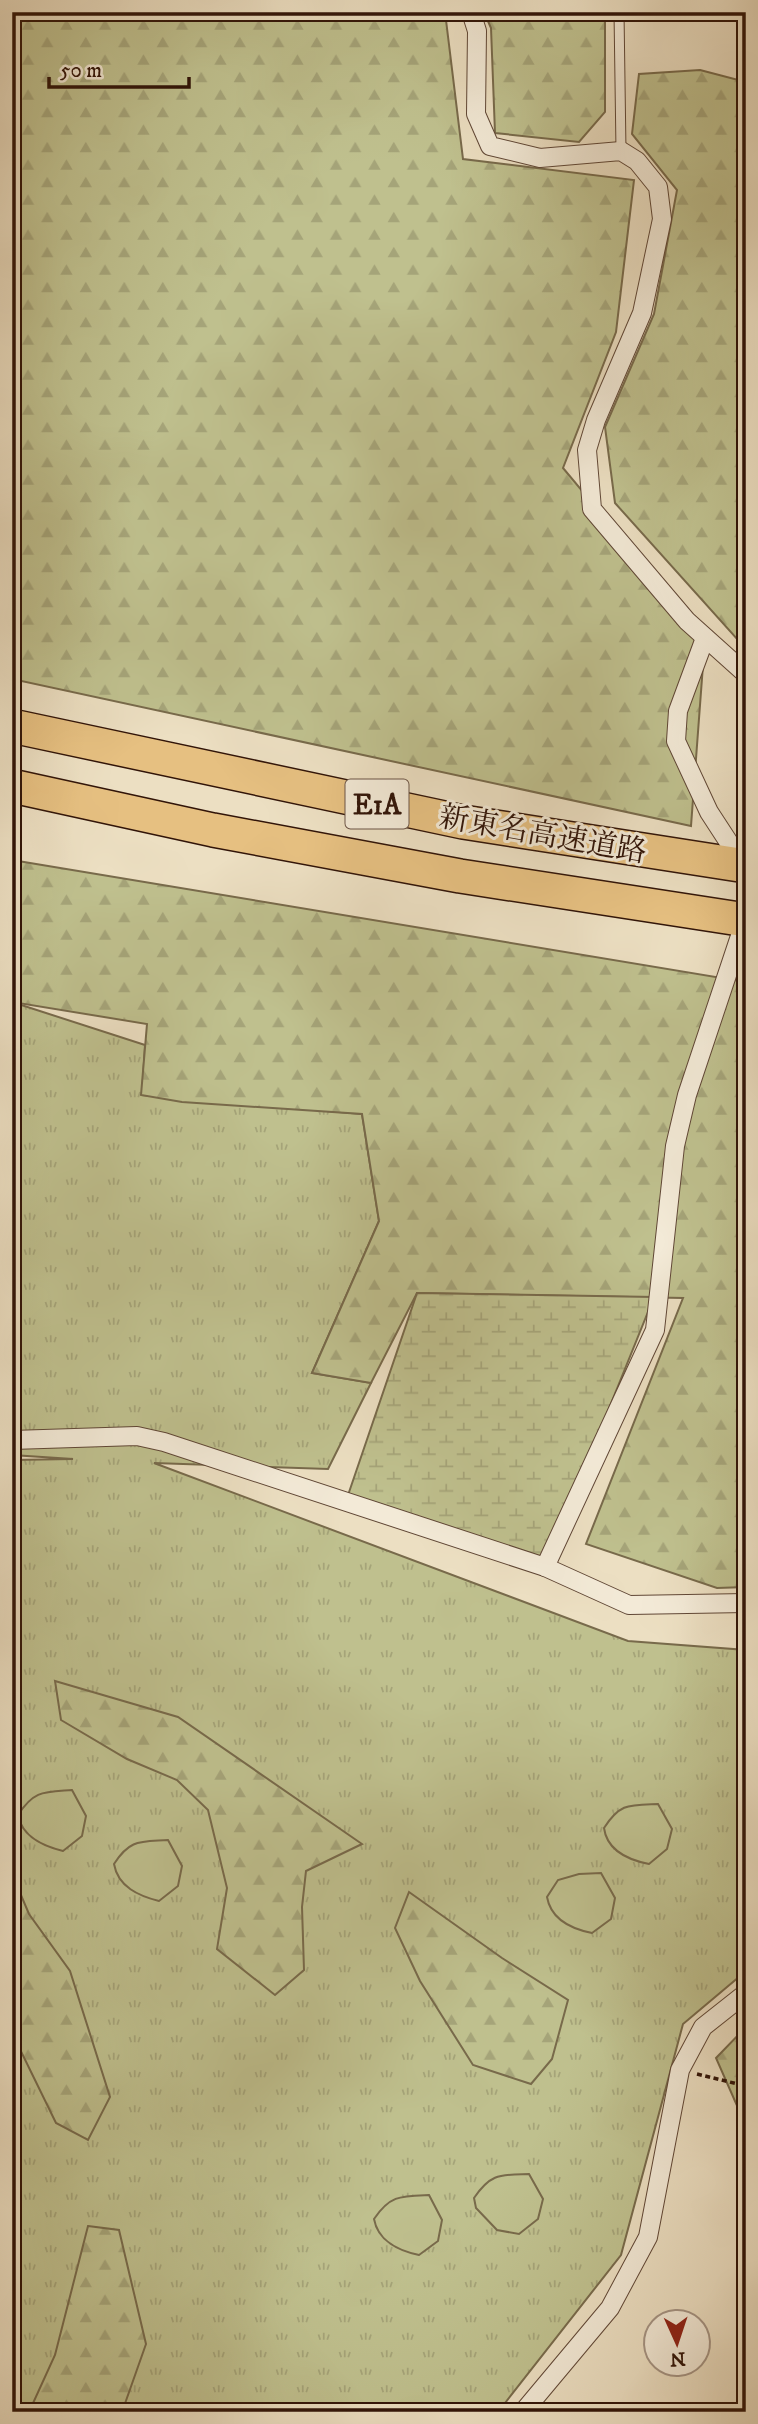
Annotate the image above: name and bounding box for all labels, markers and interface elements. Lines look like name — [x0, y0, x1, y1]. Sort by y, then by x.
scale bar — [49, 46, 189, 90]
text: 50 m — [60, 58, 102, 84]
road number: E1A — [346, 780, 408, 828]
street label: 新東名高速道路 — [436, 799, 649, 872]
north arrow — [642, 2308, 712, 2378]
text: N — [669, 2347, 686, 2370]

